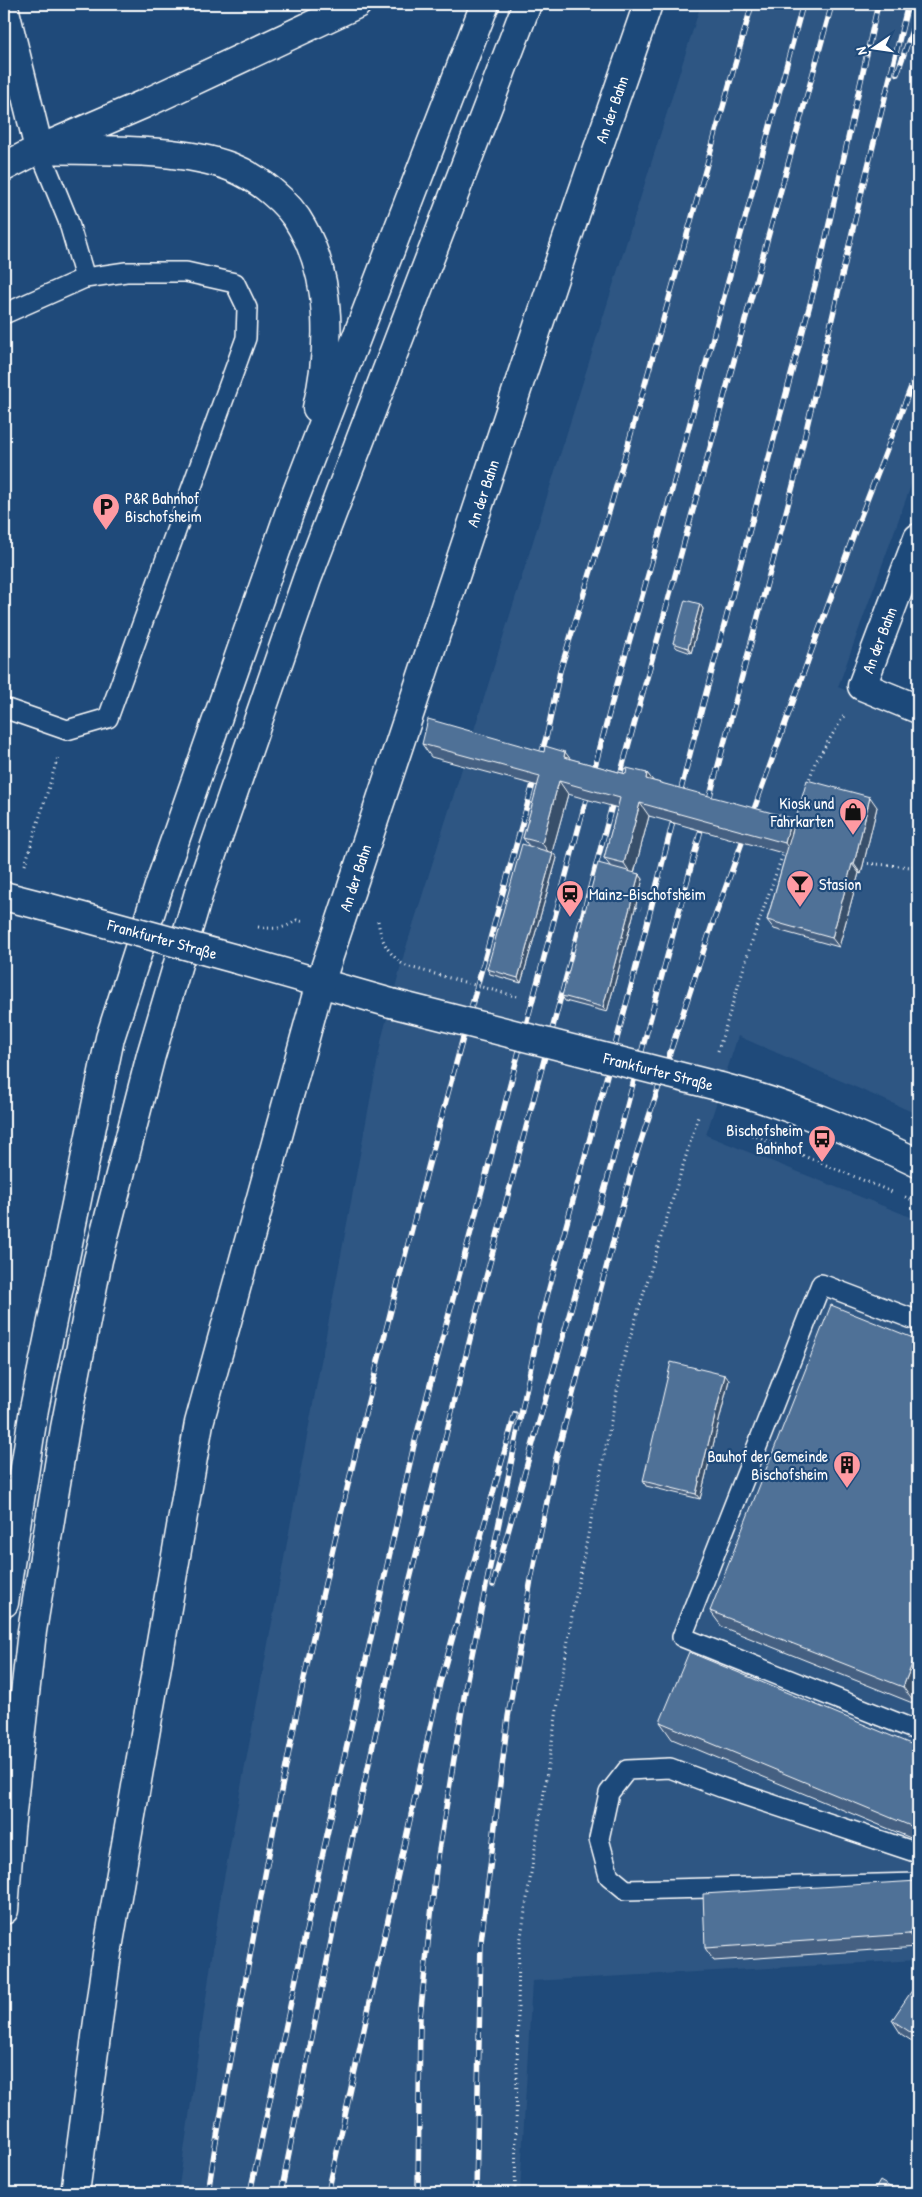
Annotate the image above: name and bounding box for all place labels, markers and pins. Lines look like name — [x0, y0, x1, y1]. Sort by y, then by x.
place label: P&R Bahnhof Bischofsheim — [125, 487, 202, 527]
parking icon: P&R Bahnhof Bischofsheim — [91, 492, 121, 531]
place label: Kiosk und Fahrkarten — [770, 792, 834, 832]
shop icon: Kiosk und Fahrkarten — [838, 797, 868, 836]
bar icon: Stasion — [785, 869, 815, 908]
place label: Stasion — [819, 873, 862, 895]
station icon: Mainz-Bischofsheim — [555, 879, 585, 918]
place label: Mainz-Bischofsheim — [589, 883, 706, 905]
place label: Bischofsheim Bahnhof — [726, 1119, 803, 1159]
bus stop icon: Bischofsheim Bahnhof — [807, 1124, 837, 1163]
place label: Bauhof der Gemeinde Bischofsheim — [707, 1445, 829, 1485]
building icon: Bauhof der Gemeinde Bischofsheim — [832, 1450, 862, 1489]

